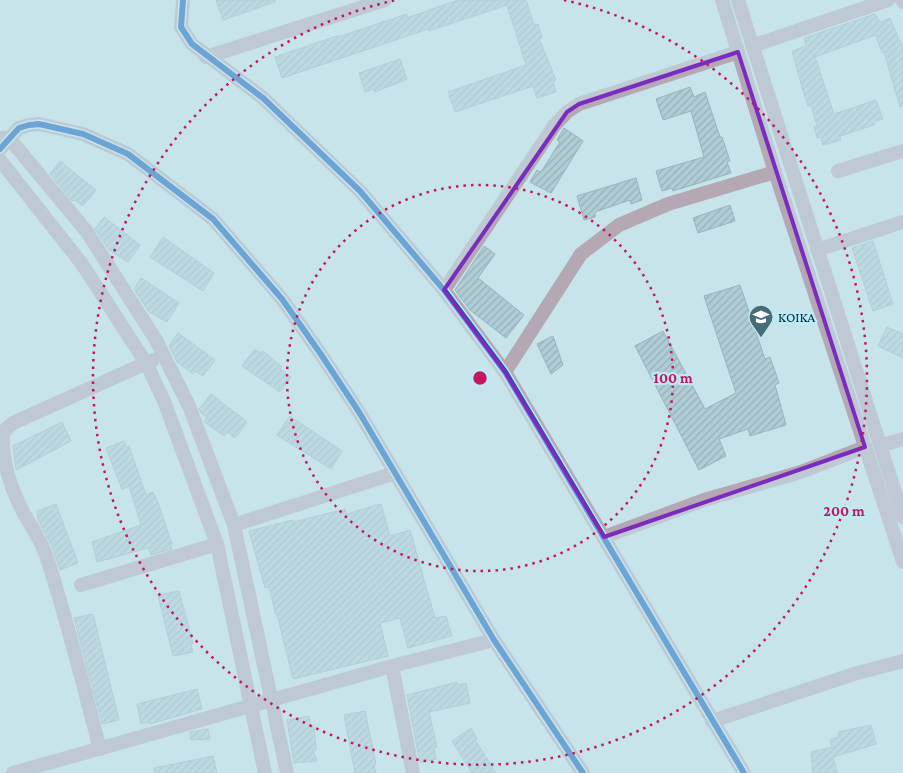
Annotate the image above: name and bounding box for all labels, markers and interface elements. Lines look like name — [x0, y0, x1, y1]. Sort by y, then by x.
school or university icon: KOIKA — [748, 304, 774, 338]
place label: KOIKA — [778, 309, 815, 325]
centre of rings — [471, 369, 489, 387]
text: 100 m — [653, 370, 693, 386]
text: 200 m — [823, 503, 865, 519]

